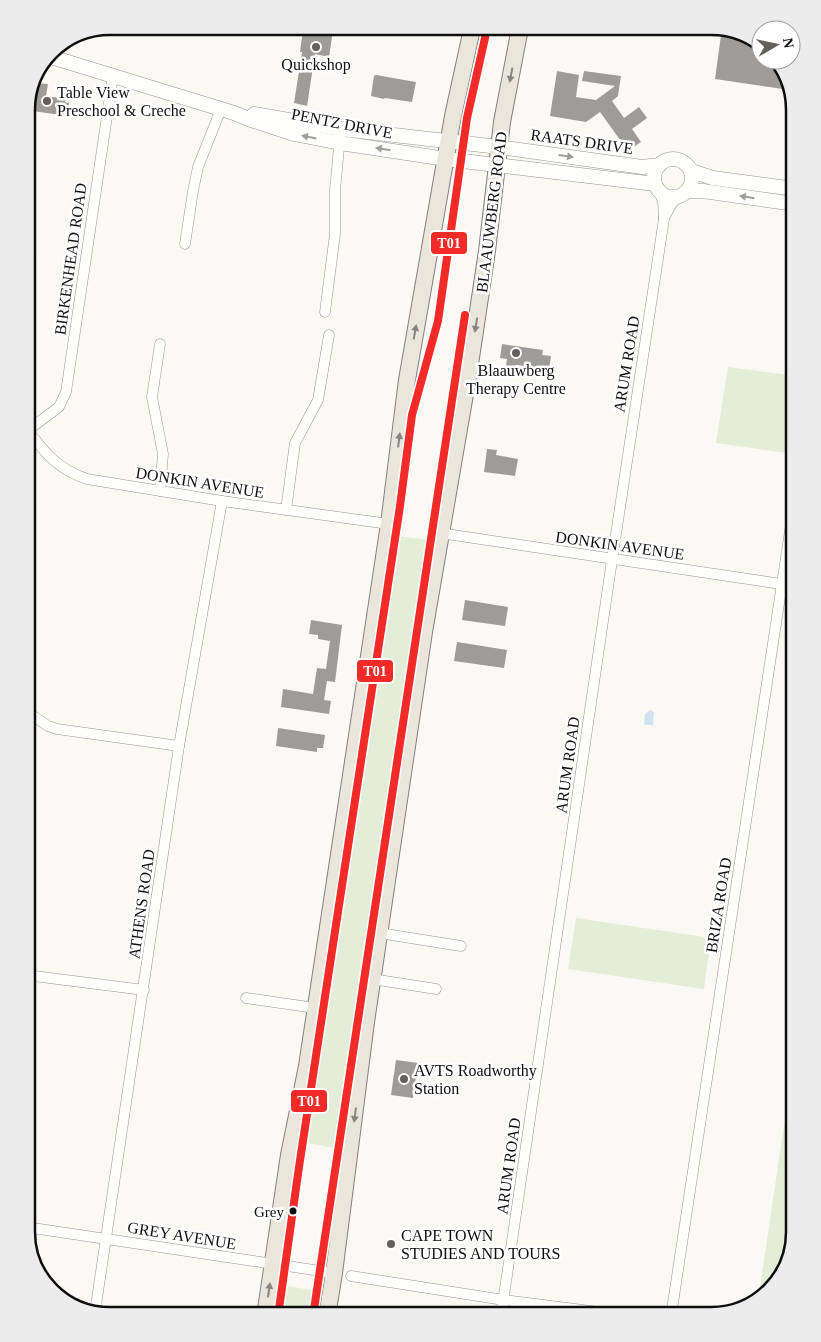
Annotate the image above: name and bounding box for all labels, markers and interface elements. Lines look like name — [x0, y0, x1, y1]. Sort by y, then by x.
north arrow — [751, 20, 801, 70]
text: N — [780, 37, 797, 49]
marker: Quickshop — [310, 41, 322, 53]
place label: Quickshop — [281, 56, 351, 74]
one-way arrow — [507, 68, 515, 84]
place label: Table View Preschool & Creche — [57, 84, 186, 119]
marker: Table View Preschool & Creche — [41, 95, 53, 107]
street label: PENTZ DRIVE — [290, 105, 394, 142]
street label: RAATS DRIVE — [529, 126, 634, 157]
street label: BLAAUWBERG ROAD — [473, 131, 510, 294]
one-way arrow — [301, 132, 317, 140]
one-way arrow — [375, 145, 391, 153]
one-way arrow — [558, 153, 574, 161]
street label: BIRKENHEAD ROAD — [51, 182, 90, 336]
one-way arrow — [738, 193, 754, 201]
line badge: T01 — [430, 231, 468, 255]
text: T01 — [437, 236, 461, 251]
street label: ARUM ROAD — [610, 315, 643, 413]
one-way arrow — [472, 317, 480, 333]
one-way arrow — [412, 323, 420, 339]
marker: Blaauwberg Therapy Centre — [510, 347, 522, 359]
place label: Blaauwberg Therapy Centre — [466, 362, 566, 398]
one-way arrow — [395, 432, 403, 448]
street label: DONKIN AVENUE — [134, 464, 265, 501]
street label: DONKIN AVENUE — [554, 528, 685, 563]
line badge: T01 — [356, 659, 394, 683]
text: T01 — [363, 664, 387, 679]
street label: ARUM ROAD — [552, 716, 583, 814]
street label: ATHENS ROAD — [125, 848, 158, 960]
street label: BRIZA ROAD — [703, 856, 734, 954]
place label: AVTS Roadworthy Station — [414, 1062, 537, 1097]
marker: AVTS Roadworthy Station — [398, 1073, 410, 1085]
line badge: T01 — [290, 1089, 328, 1113]
text: T01 — [297, 1094, 321, 1109]
one-way arrow — [351, 1107, 359, 1123]
street label: ARUM ROAD — [493, 1117, 524, 1215]
place label: Grey — [254, 1204, 284, 1220]
marker: Grey — [288, 1206, 298, 1216]
street label: GREY AVENUE — [126, 1219, 237, 1252]
place label: CAPE TOWN STUDIES AND TOURS — [401, 1227, 560, 1262]
marker: CAPE TOWN STUDIES AND TOURS — [385, 1238, 397, 1250]
one-way arrow — [265, 1281, 273, 1297]

